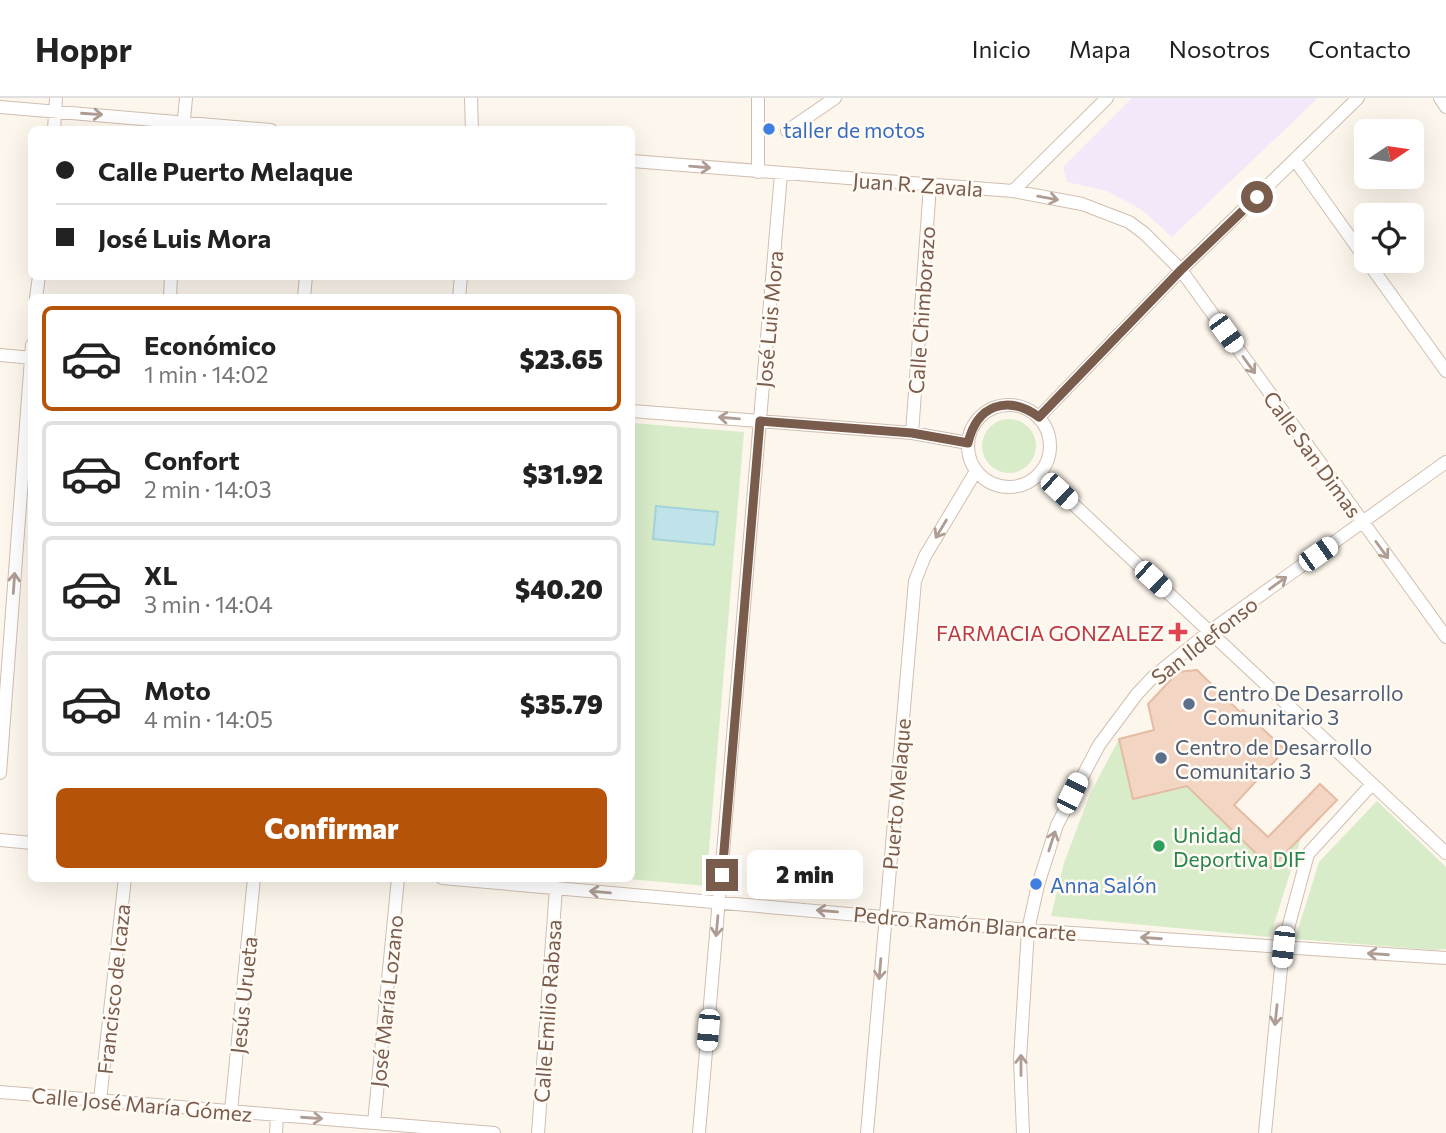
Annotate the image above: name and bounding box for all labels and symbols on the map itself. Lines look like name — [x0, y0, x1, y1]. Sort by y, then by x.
one-way arrow — [81, 108, 103, 121]
place label: taller de motos — [783, 117, 925, 142]
north arrow — [1354, 119, 1424, 189]
marker: taller de motos — [761, 121, 777, 137]
one-way arrow — [688, 161, 711, 174]
street label: Juan R. Zavala — [852, 167, 984, 201]
route start — [1241, 181, 1273, 213]
one-way arrow — [1036, 191, 1059, 205]
street label: Calle Chimborazo — [903, 225, 939, 395]
street label: José Luis Mora — [751, 249, 787, 389]
car — [1206, 310, 1247, 356]
one-way arrow — [1242, 355, 1256, 374]
street label: Calle San Dimas — [1259, 386, 1367, 522]
one-way arrow — [719, 411, 741, 424]
car — [1037, 469, 1082, 513]
one-way arrow — [933, 519, 947, 539]
car — [1295, 533, 1342, 575]
one-way arrow — [1375, 540, 1389, 559]
car — [1131, 557, 1176, 601]
one-way arrow — [8, 572, 21, 594]
one-way arrow — [1268, 576, 1287, 590]
street label: San Ildefonso — [1146, 591, 1262, 689]
place label: FARMACIA GONZALEZ — [936, 620, 1164, 645]
marker: FARMACIA GONZALEZ — [1170, 624, 1186, 640]
place label: Centro De Desarrollo Comunitario 3 — [1203, 680, 1404, 729]
marker: Centro De Desarrollo Comunitario 3 — [1181, 696, 1197, 712]
street label: Puerto Melaque — [877, 717, 915, 871]
place label: Centro de Desarrollo Comunitario 3 — [1175, 734, 1372, 783]
marker: Centro de Desarrollo Comunitario 3 — [1153, 750, 1169, 766]
car — [1054, 770, 1091, 816]
place label: Unidad Deportiva DIF — [1173, 822, 1306, 871]
one-way arrow — [1047, 830, 1059, 852]
marker: Unidad Deportiva DIF — [1151, 838, 1167, 854]
callout: 2 min — [746, 850, 862, 900]
route end — [706, 859, 738, 891]
place label: Anna Salón — [1050, 872, 1157, 897]
marker: Anna Salón — [1028, 876, 1044, 892]
one-way arrow — [589, 885, 612, 898]
street label: Pedro Ramón Blancarte — [852, 901, 1078, 945]
street label: Francisco de Icaza — [92, 903, 134, 1075]
one-way arrow — [816, 904, 838, 917]
street label: José María Lozano — [365, 914, 407, 1088]
one-way arrow — [710, 914, 723, 936]
street label: Calle Emilio Rabasa — [528, 919, 566, 1103]
car — [1271, 925, 1296, 969]
one-way arrow — [1140, 931, 1163, 944]
street label: Jesús Urueta — [224, 935, 262, 1055]
one-way arrow — [1367, 948, 1390, 961]
one-way arrow — [873, 958, 886, 980]
one-way arrow — [1270, 1003, 1283, 1026]
car — [696, 1008, 721, 1052]
one-way arrow — [1014, 1054, 1028, 1077]
street label: Calle José María Gómez — [30, 1082, 254, 1126]
one-way arrow — [300, 1112, 323, 1125]

